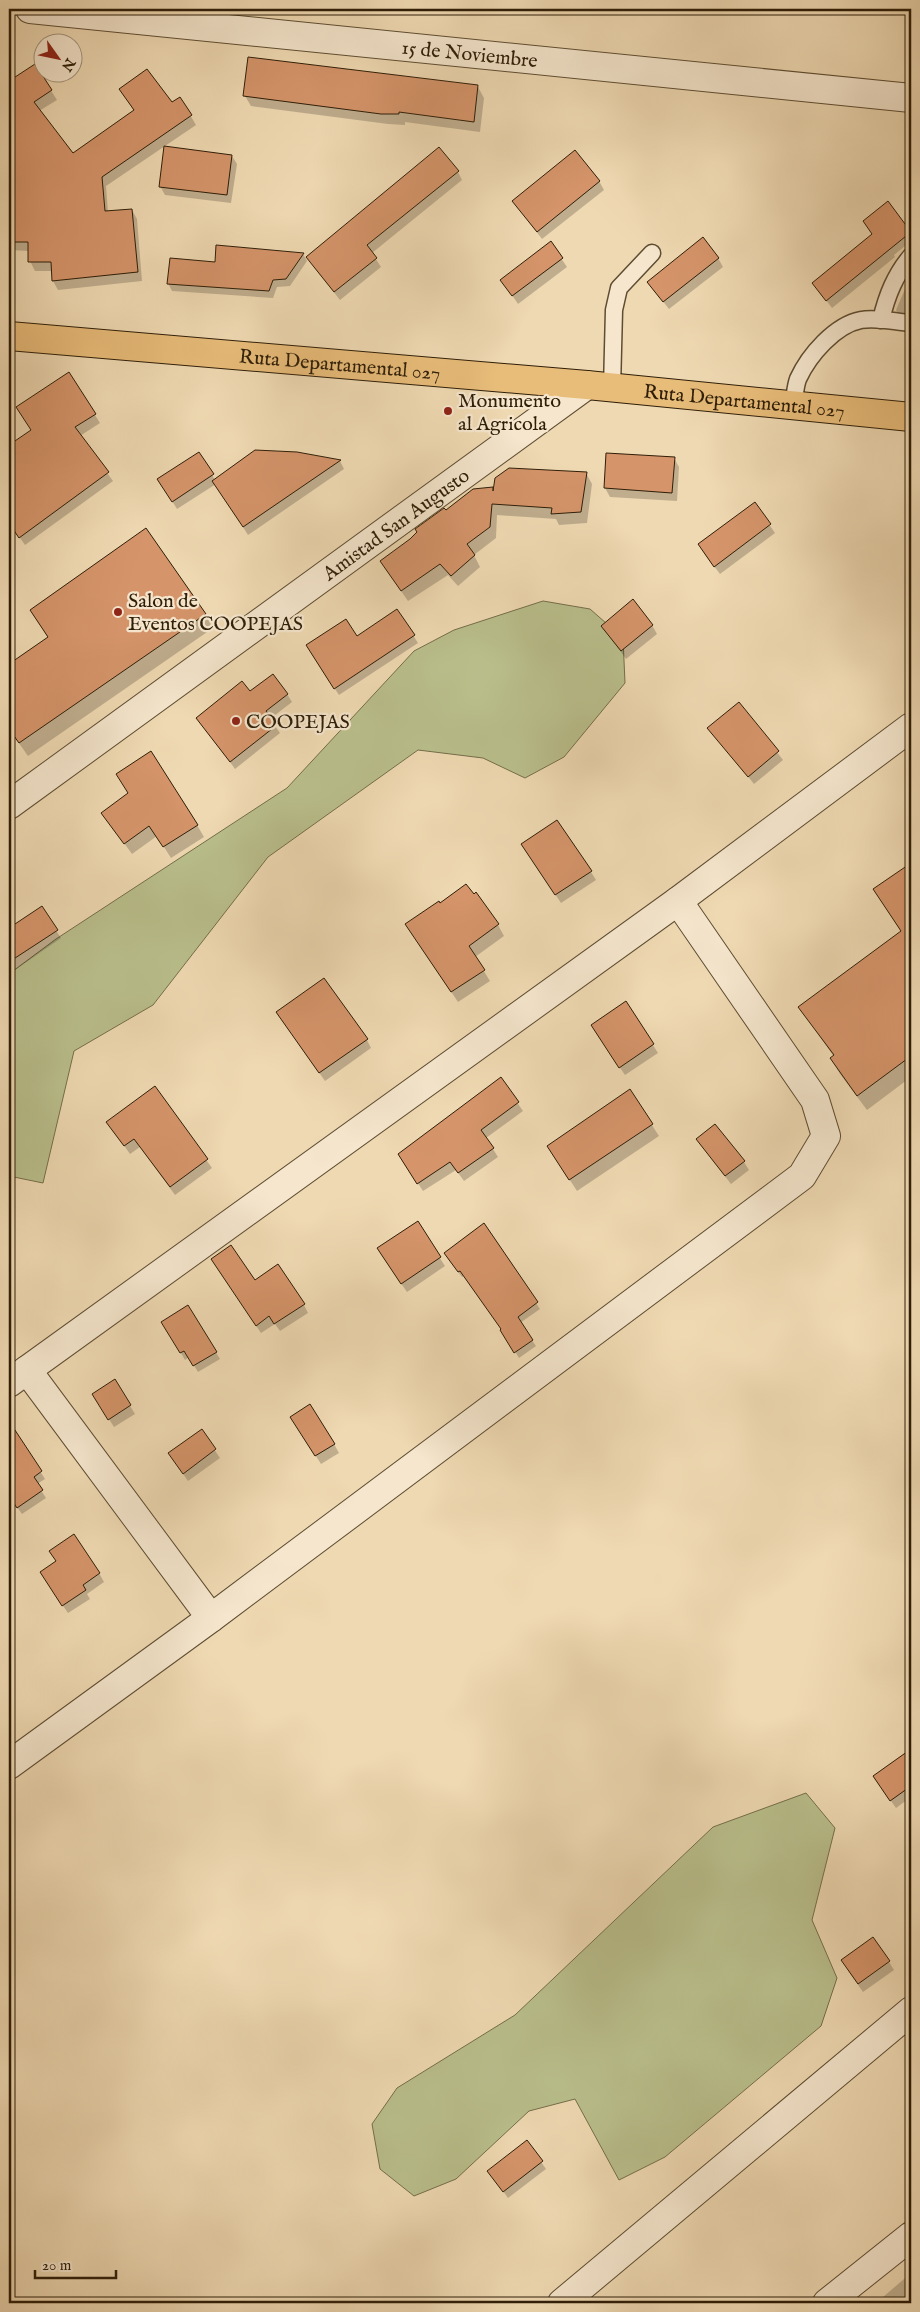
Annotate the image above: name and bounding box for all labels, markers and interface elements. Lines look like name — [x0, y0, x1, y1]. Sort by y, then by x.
north arrow — [32, 32, 82, 82]
street label: 15 de Noviembre — [400, 36, 539, 74]
text: N — [57, 54, 79, 75]
street label: Ruta Departamental 027 — [238, 345, 441, 387]
street label: Ruta Departamental 027 — [642, 380, 846, 424]
place label: Monumento al Agricola — [458, 389, 561, 437]
marker: Monumento al Agricola — [442, 405, 454, 417]
street label: Amistad San Augusto — [317, 463, 475, 588]
place label: Salon de Eventos COOPEJAS — [128, 589, 303, 637]
marker: Salon de Eventos COOPEJAS — [112, 606, 124, 618]
place label: COOPEJAS — [246, 710, 350, 735]
marker: COOPEJAS — [230, 715, 242, 727]
scale bar — [35, 2247, 116, 2279]
text: 20 m — [42, 2256, 72, 2275]

